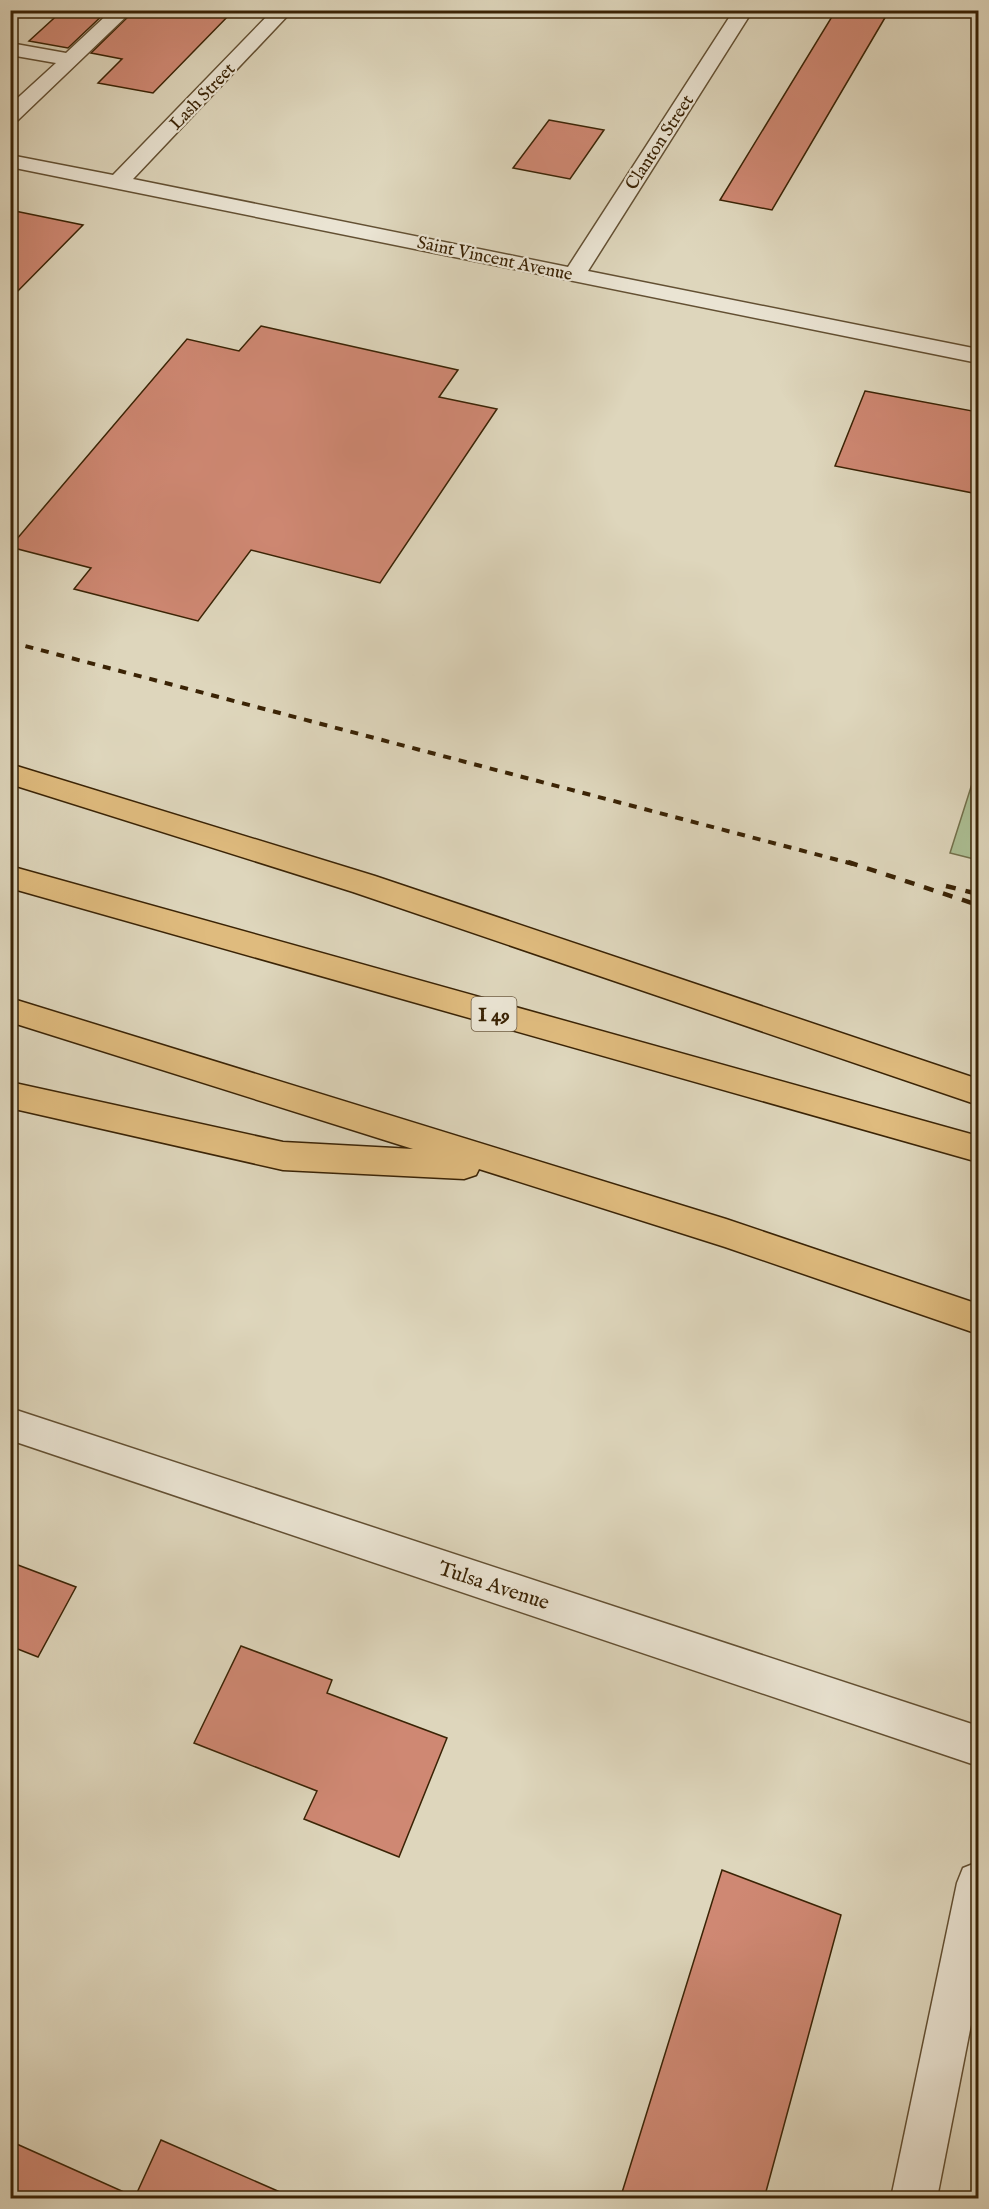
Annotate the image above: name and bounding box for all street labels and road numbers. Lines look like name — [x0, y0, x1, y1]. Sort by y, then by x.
street label: Lash Street — [165, 58, 241, 136]
street label: Clanton Street — [621, 91, 700, 195]
street label: Saint Vincent Avenue — [415, 232, 574, 287]
road number: I 49 — [472, 997, 516, 1031]
street label: Tulsa Avenue — [435, 1556, 553, 1617]

